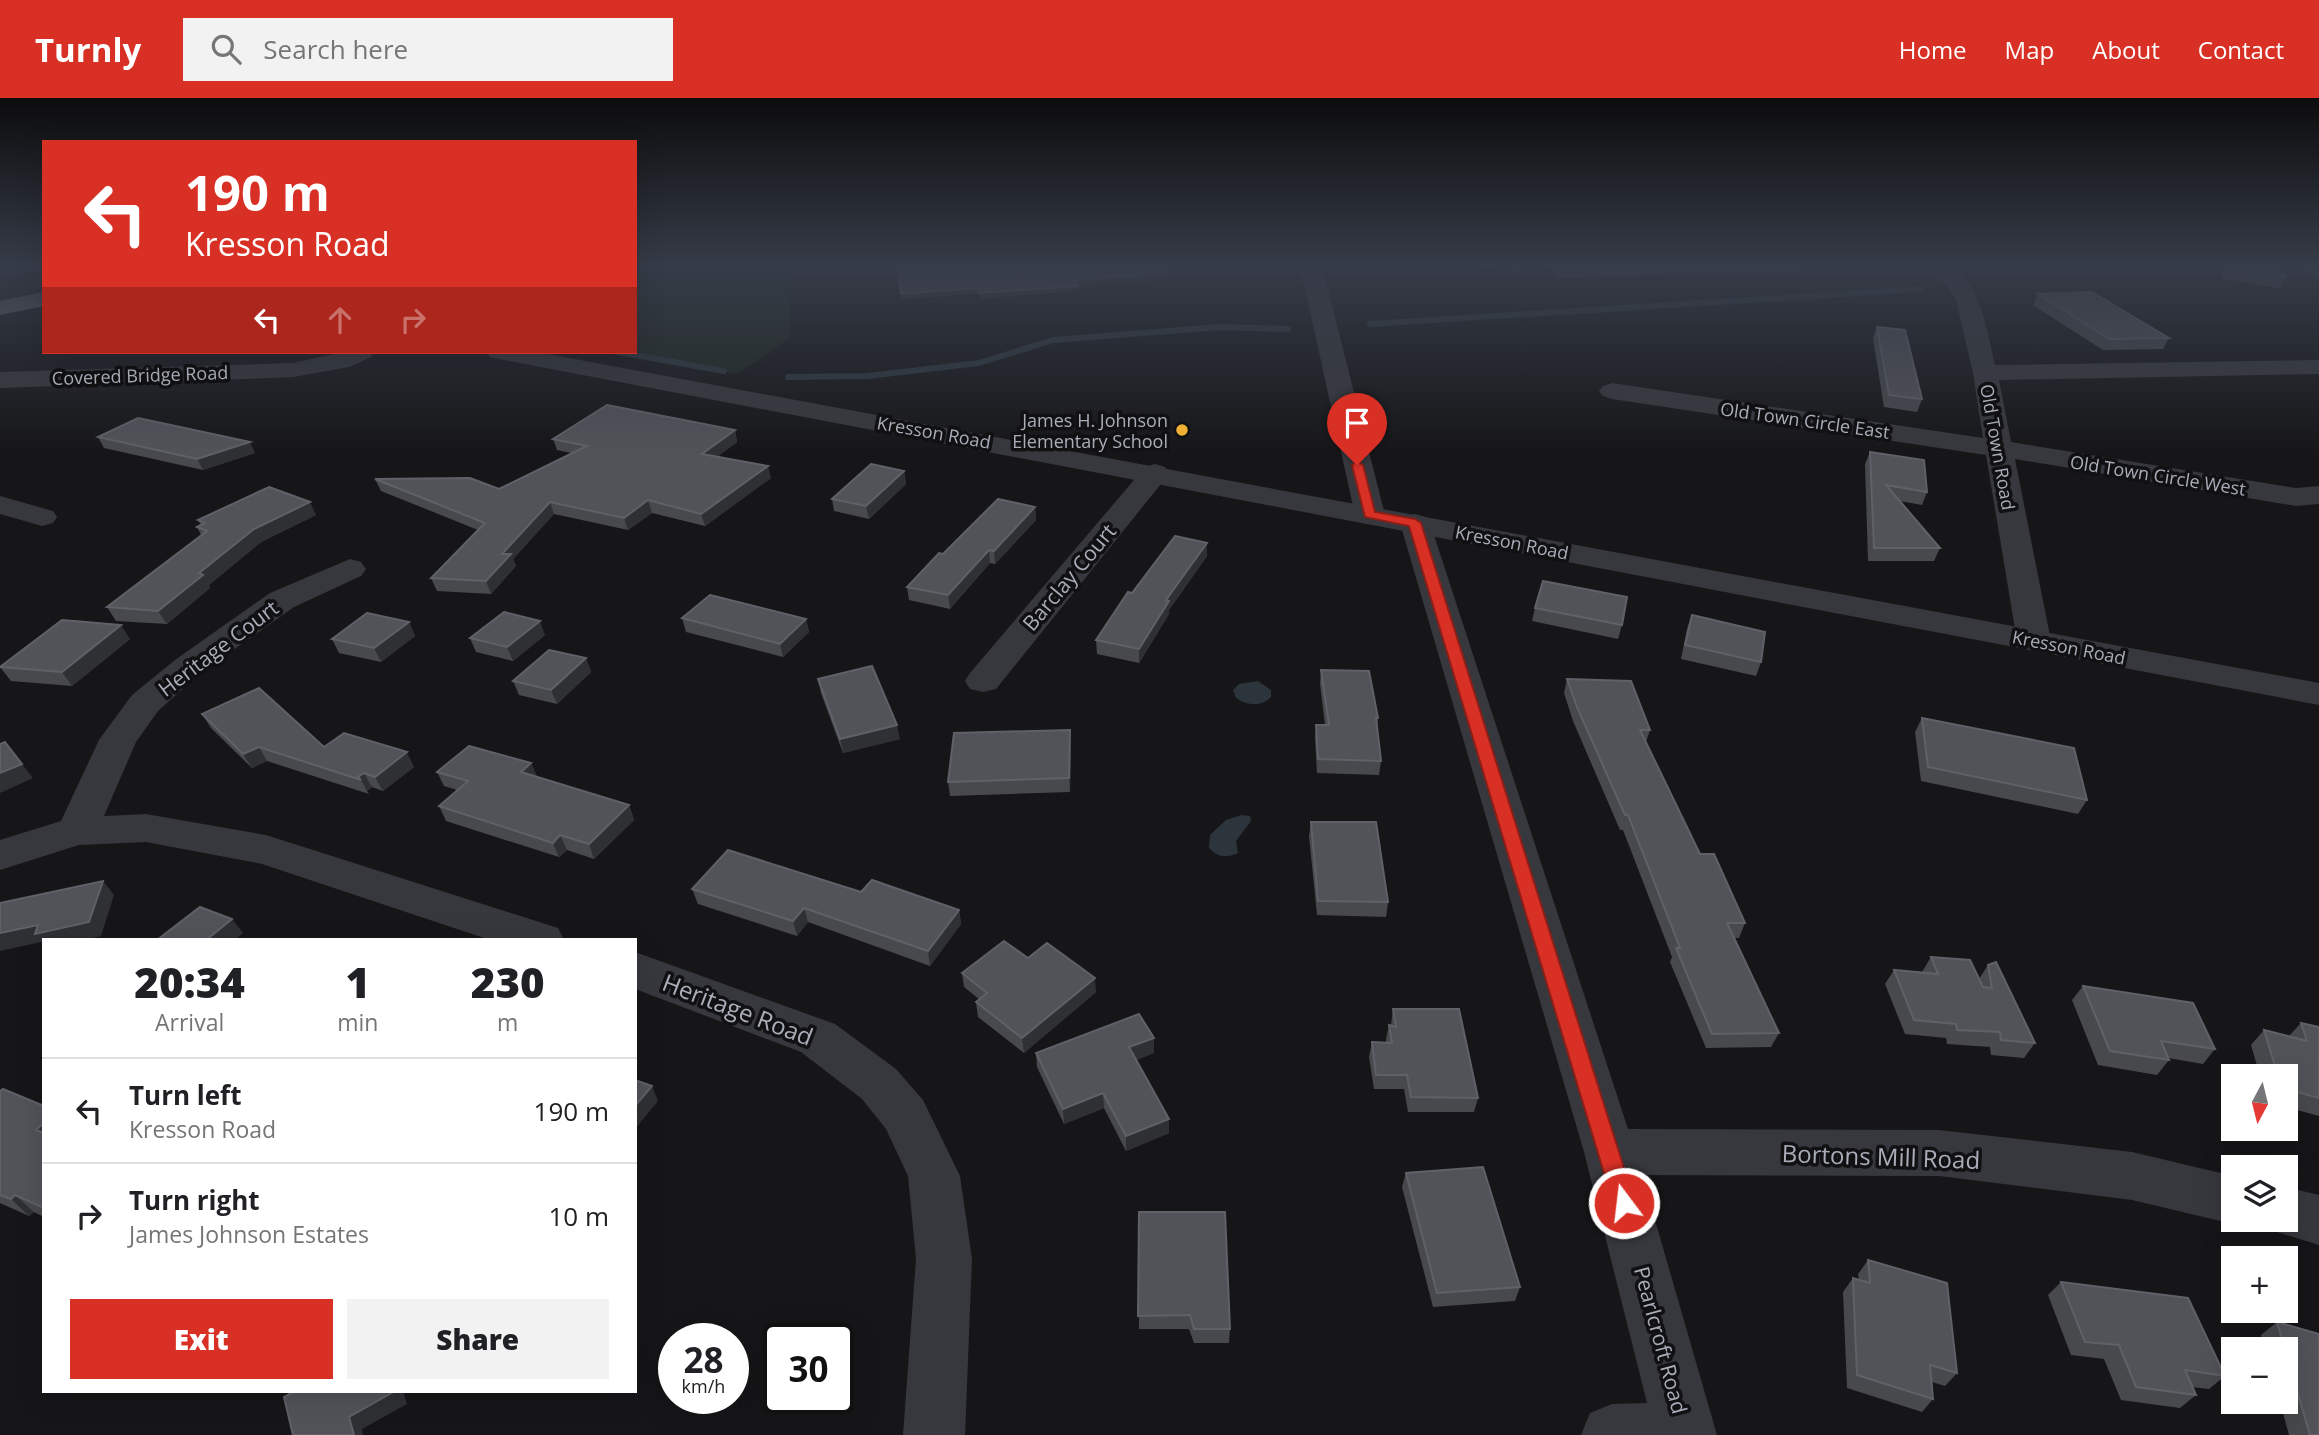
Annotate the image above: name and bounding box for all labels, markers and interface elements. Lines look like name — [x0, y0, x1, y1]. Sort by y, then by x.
search box — [183, 18, 673, 81]
text: Turnly — [35, 27, 141, 72]
icon: search — [207, 30, 245, 68]
text: Search here — [263, 31, 408, 67]
text: Home — [1899, 33, 1967, 66]
text: Map — [2005, 33, 2054, 66]
text: About — [2092, 33, 2160, 66]
text: Contact — [2198, 33, 2284, 66]
text: 190 m — [185, 159, 330, 225]
icon: left — [70, 168, 161, 259]
text: Kresson Road — [185, 222, 390, 265]
icon: left — [248, 301, 286, 339]
icon: ahead — [321, 301, 359, 339]
icon: right — [394, 301, 432, 339]
street label: Covered Bridge Road — [51, 360, 229, 390]
street label: Old Town Road — [1975, 382, 2021, 512]
pin — [1327, 393, 1387, 465]
street label: Old Town Circle East — [1719, 396, 1891, 444]
icon: arrive — [1338, 404, 1376, 442]
place label: James H. Johnson Elementary School — [1012, 408, 1168, 453]
street label: Kresson Road — [875, 410, 993, 454]
marker: James H. Johnson Elementary School — [1174, 422, 1190, 438]
street label: Old Town Circle West — [2068, 449, 2248, 501]
street label: Barclay Court — [1016, 518, 1122, 636]
street label: Kresson Road — [1453, 519, 1571, 565]
street label: Heritage Court — [152, 594, 284, 702]
street label: Kresson Road — [2010, 624, 2128, 670]
text: 20:34 — [134, 953, 245, 1010]
text: 1 — [346, 953, 370, 1010]
text: 230 — [471, 953, 545, 1010]
street label: Heritage Road — [658, 965, 818, 1053]
text: Arrival — [155, 1006, 224, 1038]
text: min — [337, 1006, 378, 1038]
text: m — [497, 1006, 518, 1038]
north arrow — [2221, 1064, 2298, 1141]
map controls — [2221, 1064, 2298, 1414]
text: Turn left — [129, 1077, 241, 1113]
icon: left — [70, 1092, 108, 1130]
text: 190 m — [534, 1093, 609, 1129]
text: Kresson Road — [129, 1113, 276, 1145]
street label: Bortons Mill Road — [1781, 1136, 1981, 1176]
button: layers — [2221, 1155, 2298, 1232]
position arrow — [1587, 1166, 1661, 1240]
text: Turn right — [129, 1182, 260, 1218]
icon: right — [70, 1197, 108, 1235]
text: 10 m — [548, 1198, 609, 1234]
text: James Johnson Estates — [129, 1218, 369, 1250]
button: + — [2221, 1246, 2298, 1323]
street label: Pearlcroft Road — [1628, 1263, 1694, 1417]
button: Exit — [70, 1299, 333, 1379]
button: Share — [347, 1299, 609, 1379]
speed limit sign: 30 — [763, 1323, 854, 1414]
text: 28 — [683, 1336, 724, 1383]
button: − — [2221, 1337, 2298, 1414]
text: km/h — [682, 1374, 725, 1398]

